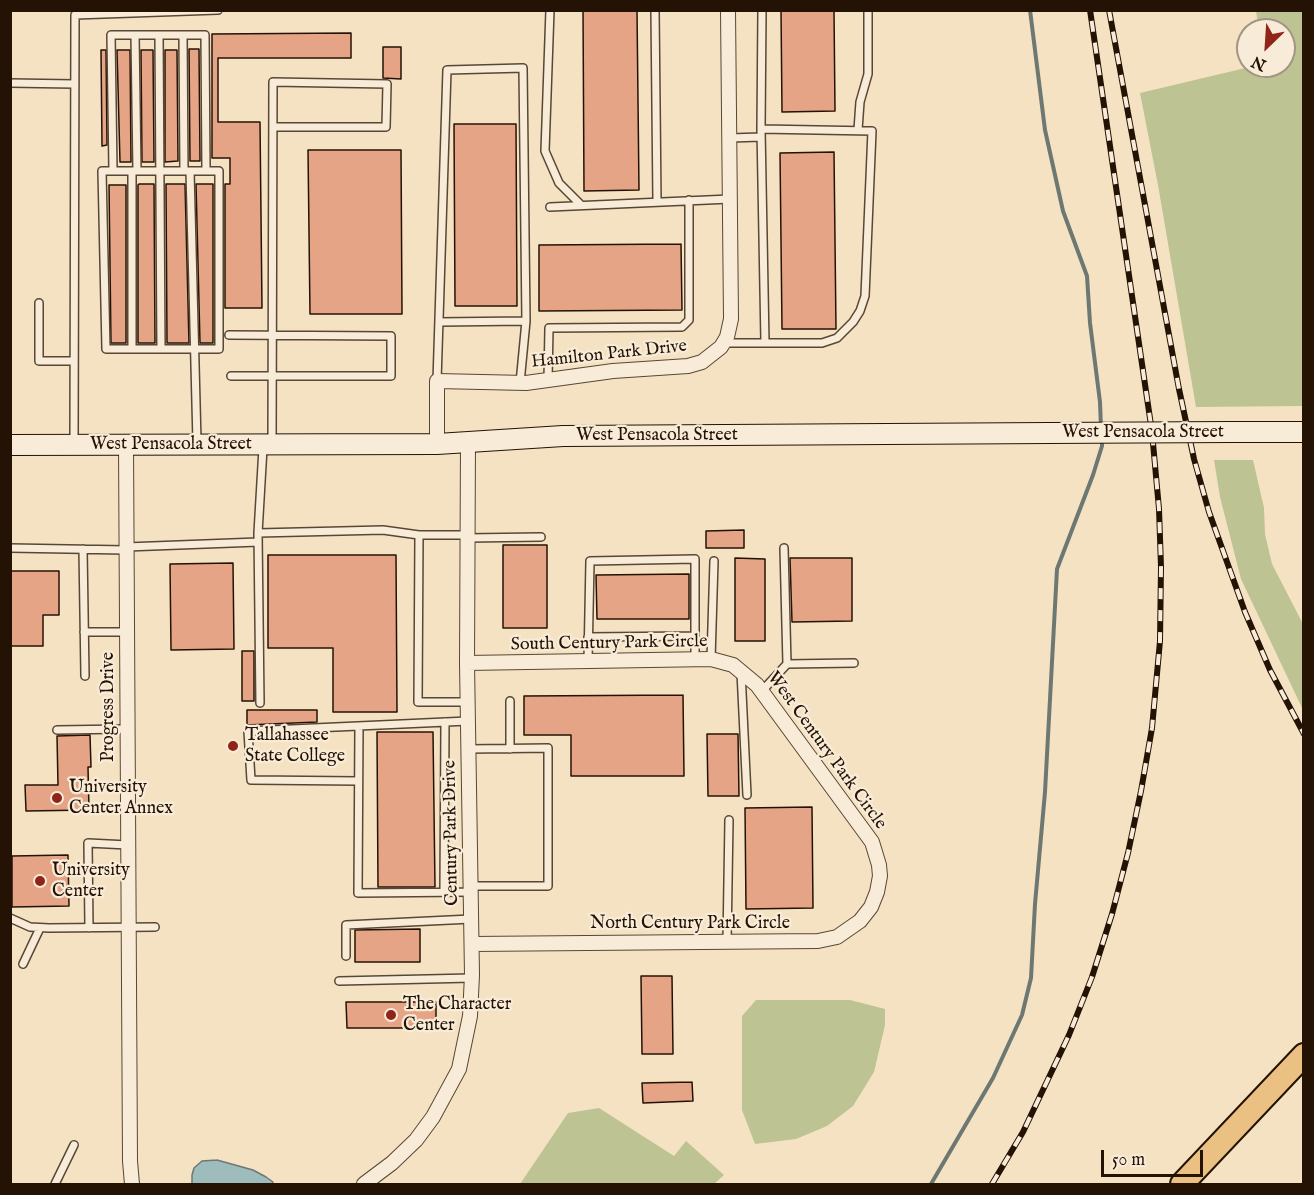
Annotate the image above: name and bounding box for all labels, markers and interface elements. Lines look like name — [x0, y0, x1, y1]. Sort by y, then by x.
north arrow — [1236, 18, 1296, 78]
text: N — [1249, 51, 1270, 74]
street label: Hamilton Park Drive — [530, 336, 688, 374]
street label: West Pensacola Street — [1062, 422, 1224, 444]
street label: West Pensacola Street — [576, 425, 738, 447]
street label: West Pensacola Street — [90, 434, 252, 456]
street label: South Century Park Circle — [510, 631, 708, 657]
street label: Progress Drive — [98, 652, 120, 762]
street label: West Century Park Circle — [761, 668, 891, 834]
place label: Tallahassee State College — [245, 725, 345, 768]
marker: Tallahassee State College — [226, 739, 240, 753]
street label: Century Park Drive — [440, 760, 464, 906]
place label: University Center Annex — [69, 777, 173, 820]
marker: University Center Annex — [50, 791, 64, 805]
place label: University Center — [52, 860, 130, 902]
marker: University Center — [33, 874, 47, 888]
street label: North Century Park Circle — [590, 913, 790, 935]
place label: The Character Center — [403, 994, 511, 1036]
marker: The Character Center — [384, 1008, 398, 1022]
scale bar — [1104, 1138, 1206, 1176]
text: 50 m — [1112, 1149, 1145, 1172]

